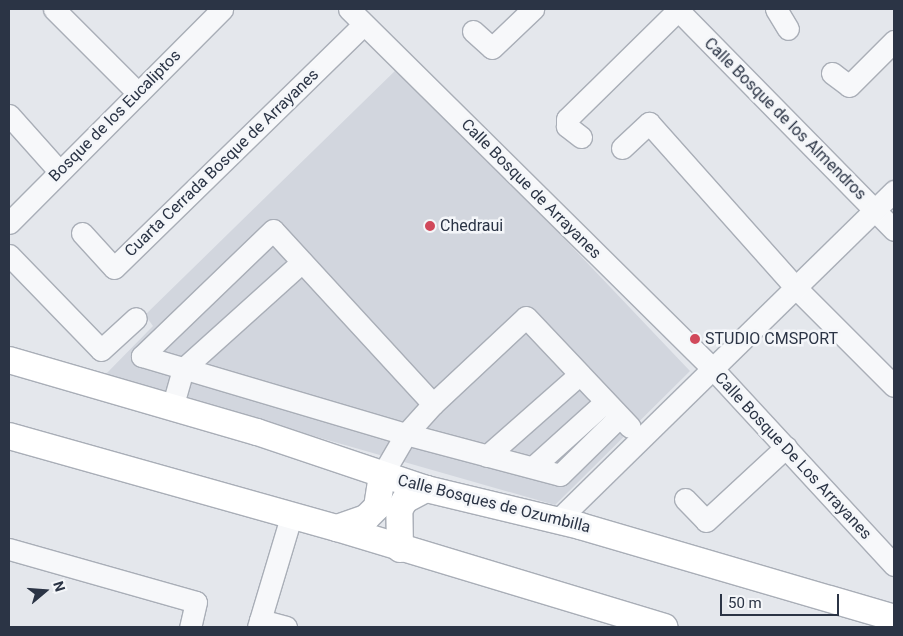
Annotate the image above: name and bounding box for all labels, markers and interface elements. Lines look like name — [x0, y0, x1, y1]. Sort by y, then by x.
street label: Calle Bosque de los Almendros — [700, 34, 870, 204]
street label: Bosque de los Eucaliptos — [45, 46, 185, 186]
street label: Cuarta Cerrada Bosque de Arrayanes — [121, 65, 323, 261]
street label: Calle Bosque de Arrayanes — [457, 115, 605, 263]
place label: Chedraui — [440, 216, 503, 236]
marker: Chedraui — [424, 220, 436, 232]
place label: STUDIO CMSPORT — [705, 329, 838, 349]
marker: STUDIO CMSPORT — [689, 333, 701, 345]
street label: Calle Bosque De Los Arrayanes — [711, 369, 875, 543]
street label: Calle Bosques de Ozumbilla — [396, 471, 592, 537]
north arrow — [20, 566, 70, 616]
text: N — [50, 579, 68, 594]
scale bar — [723, 584, 842, 616]
text: 50 m — [728, 594, 762, 612]

